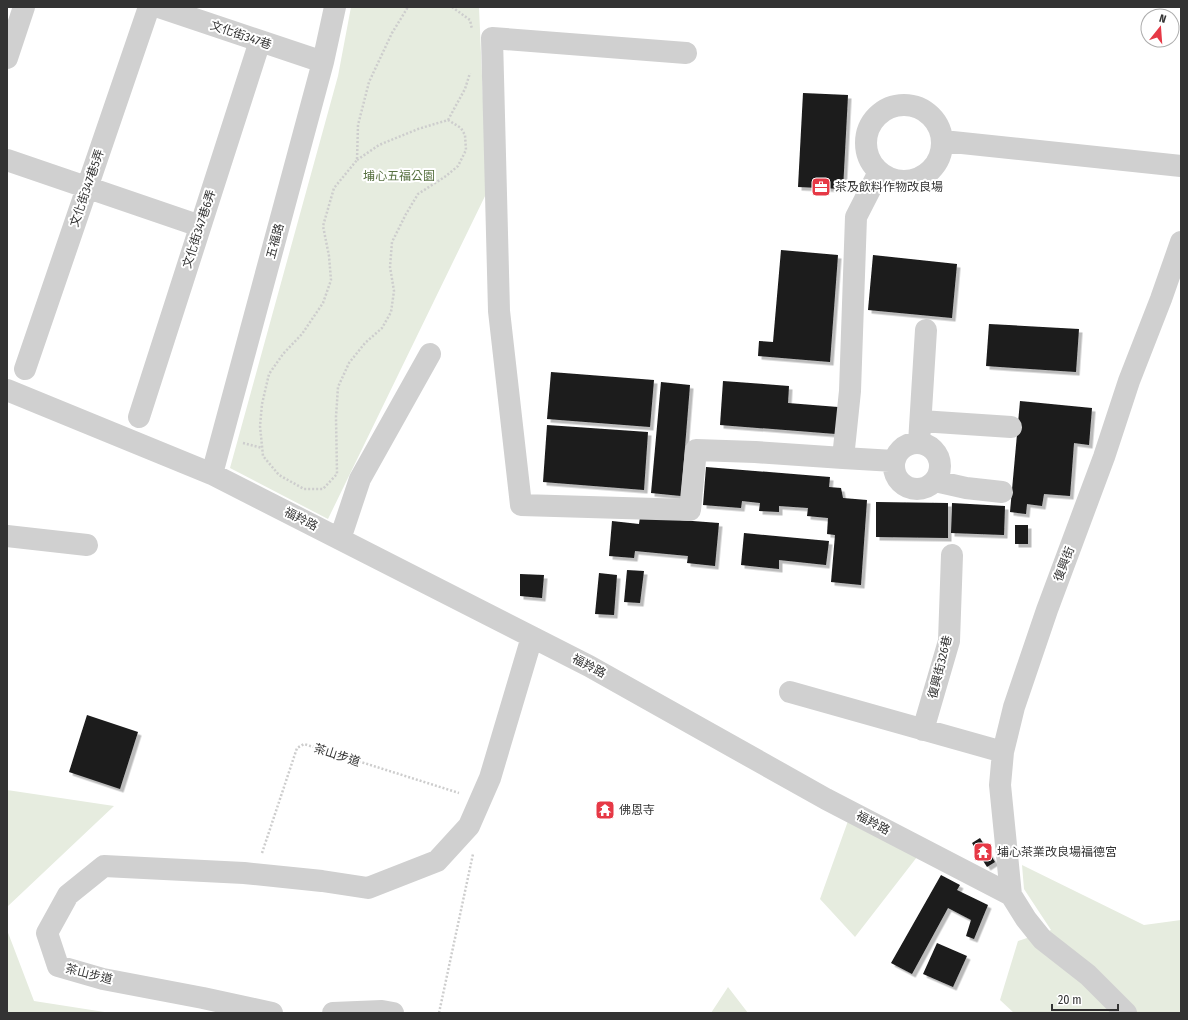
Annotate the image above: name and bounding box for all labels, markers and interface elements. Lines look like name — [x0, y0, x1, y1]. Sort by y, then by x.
north arrow — [1140, 8, 1180, 48]
text: N — [1158, 12, 1168, 26]
street label: 文化街347巷 — [209, 18, 273, 52]
street label: 文化街347巷5弄 — [67, 147, 107, 229]
park label: 埔心五福公園 — [363, 169, 435, 183]
office icon: 茶及飲料作物改良場 — [810, 176, 832, 198]
place label: 茶及飲料作物改良場 — [835, 180, 943, 194]
street label: 文化街347巷6弄 — [180, 188, 218, 270]
street label: 五福路 — [264, 222, 286, 260]
street label: 福羚路 — [282, 505, 320, 533]
street label: 復興街 — [1051, 545, 1077, 583]
street label: 復興街326巷 — [925, 634, 955, 700]
street label: 福羚路 — [570, 651, 608, 681]
street label: 茶山步道 — [312, 741, 362, 769]
temple icon: 佛恩寺 — [594, 799, 616, 821]
place label: 佛恩寺 — [619, 803, 655, 817]
street label: 福羚路 — [854, 808, 892, 838]
temple icon: 埔心茶業改良場福德宮 — [972, 841, 994, 863]
place label: 埔心茶業改良場福德宮 — [997, 845, 1117, 859]
street label: 茶山步道 — [64, 961, 114, 987]
scale bar — [1052, 986, 1118, 1012]
text: 20 m — [1058, 993, 1082, 1007]

